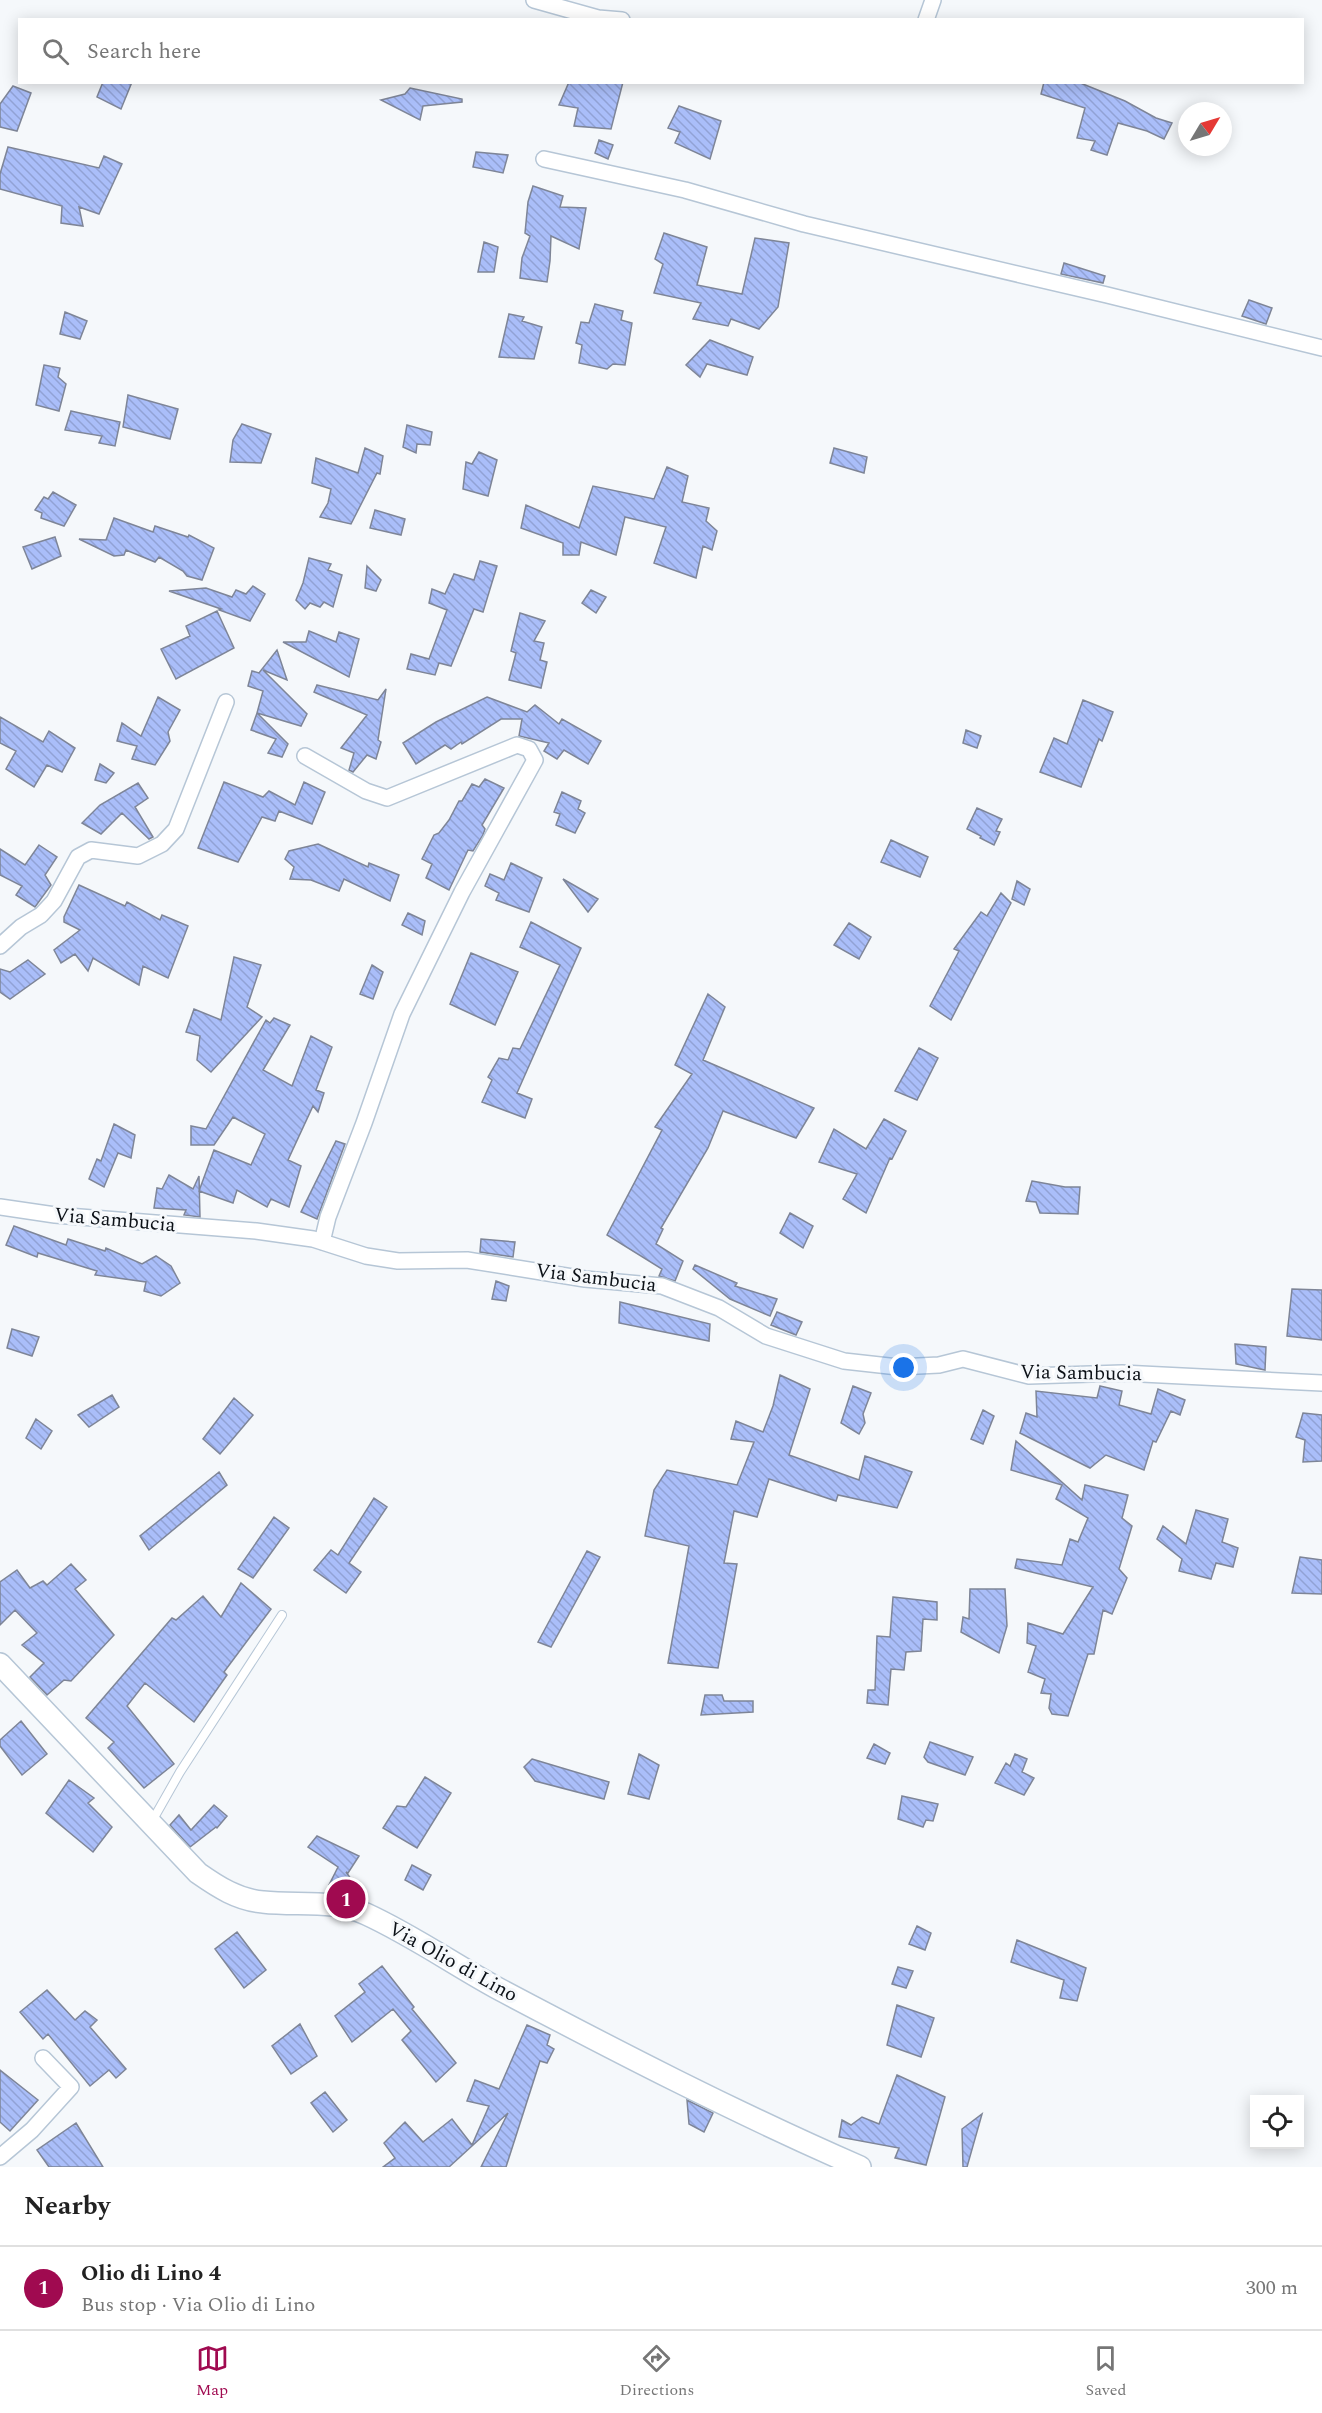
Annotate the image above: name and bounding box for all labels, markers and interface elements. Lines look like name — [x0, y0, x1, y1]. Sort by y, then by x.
search box — [18, 18, 1304, 84]
icon: search — [39, 35, 72, 68]
text: Search here — [87, 35, 201, 68]
north arrow — [1178, 102, 1232, 156]
street label: Via Sambucia — [53, 1200, 177, 1240]
street label: Via Sambucia — [534, 1256, 658, 1300]
your location — [889, 1353, 918, 1382]
street label: Via Sambucia — [1020, 1357, 1142, 1389]
pin: 1 — [326, 1876, 366, 1922]
street label: Via Olio di Lino — [383, 1914, 523, 2010]
map controls — [1250, 2095, 1304, 2149]
button: locate — [1250, 2095, 1304, 2149]
text: Nearby — [24, 2186, 110, 2226]
text: Olio di Lino 4 — [81, 2257, 221, 2290]
text: 1 — [38, 2273, 49, 2303]
text: 300 m — [1246, 2273, 1298, 2303]
text: Bus stop · Via Olio di Lino — [81, 2290, 315, 2320]
tab: Map — [196, 2342, 229, 2402]
tab: Directions — [620, 2342, 694, 2402]
tab: Saved — [1085, 2342, 1126, 2402]

